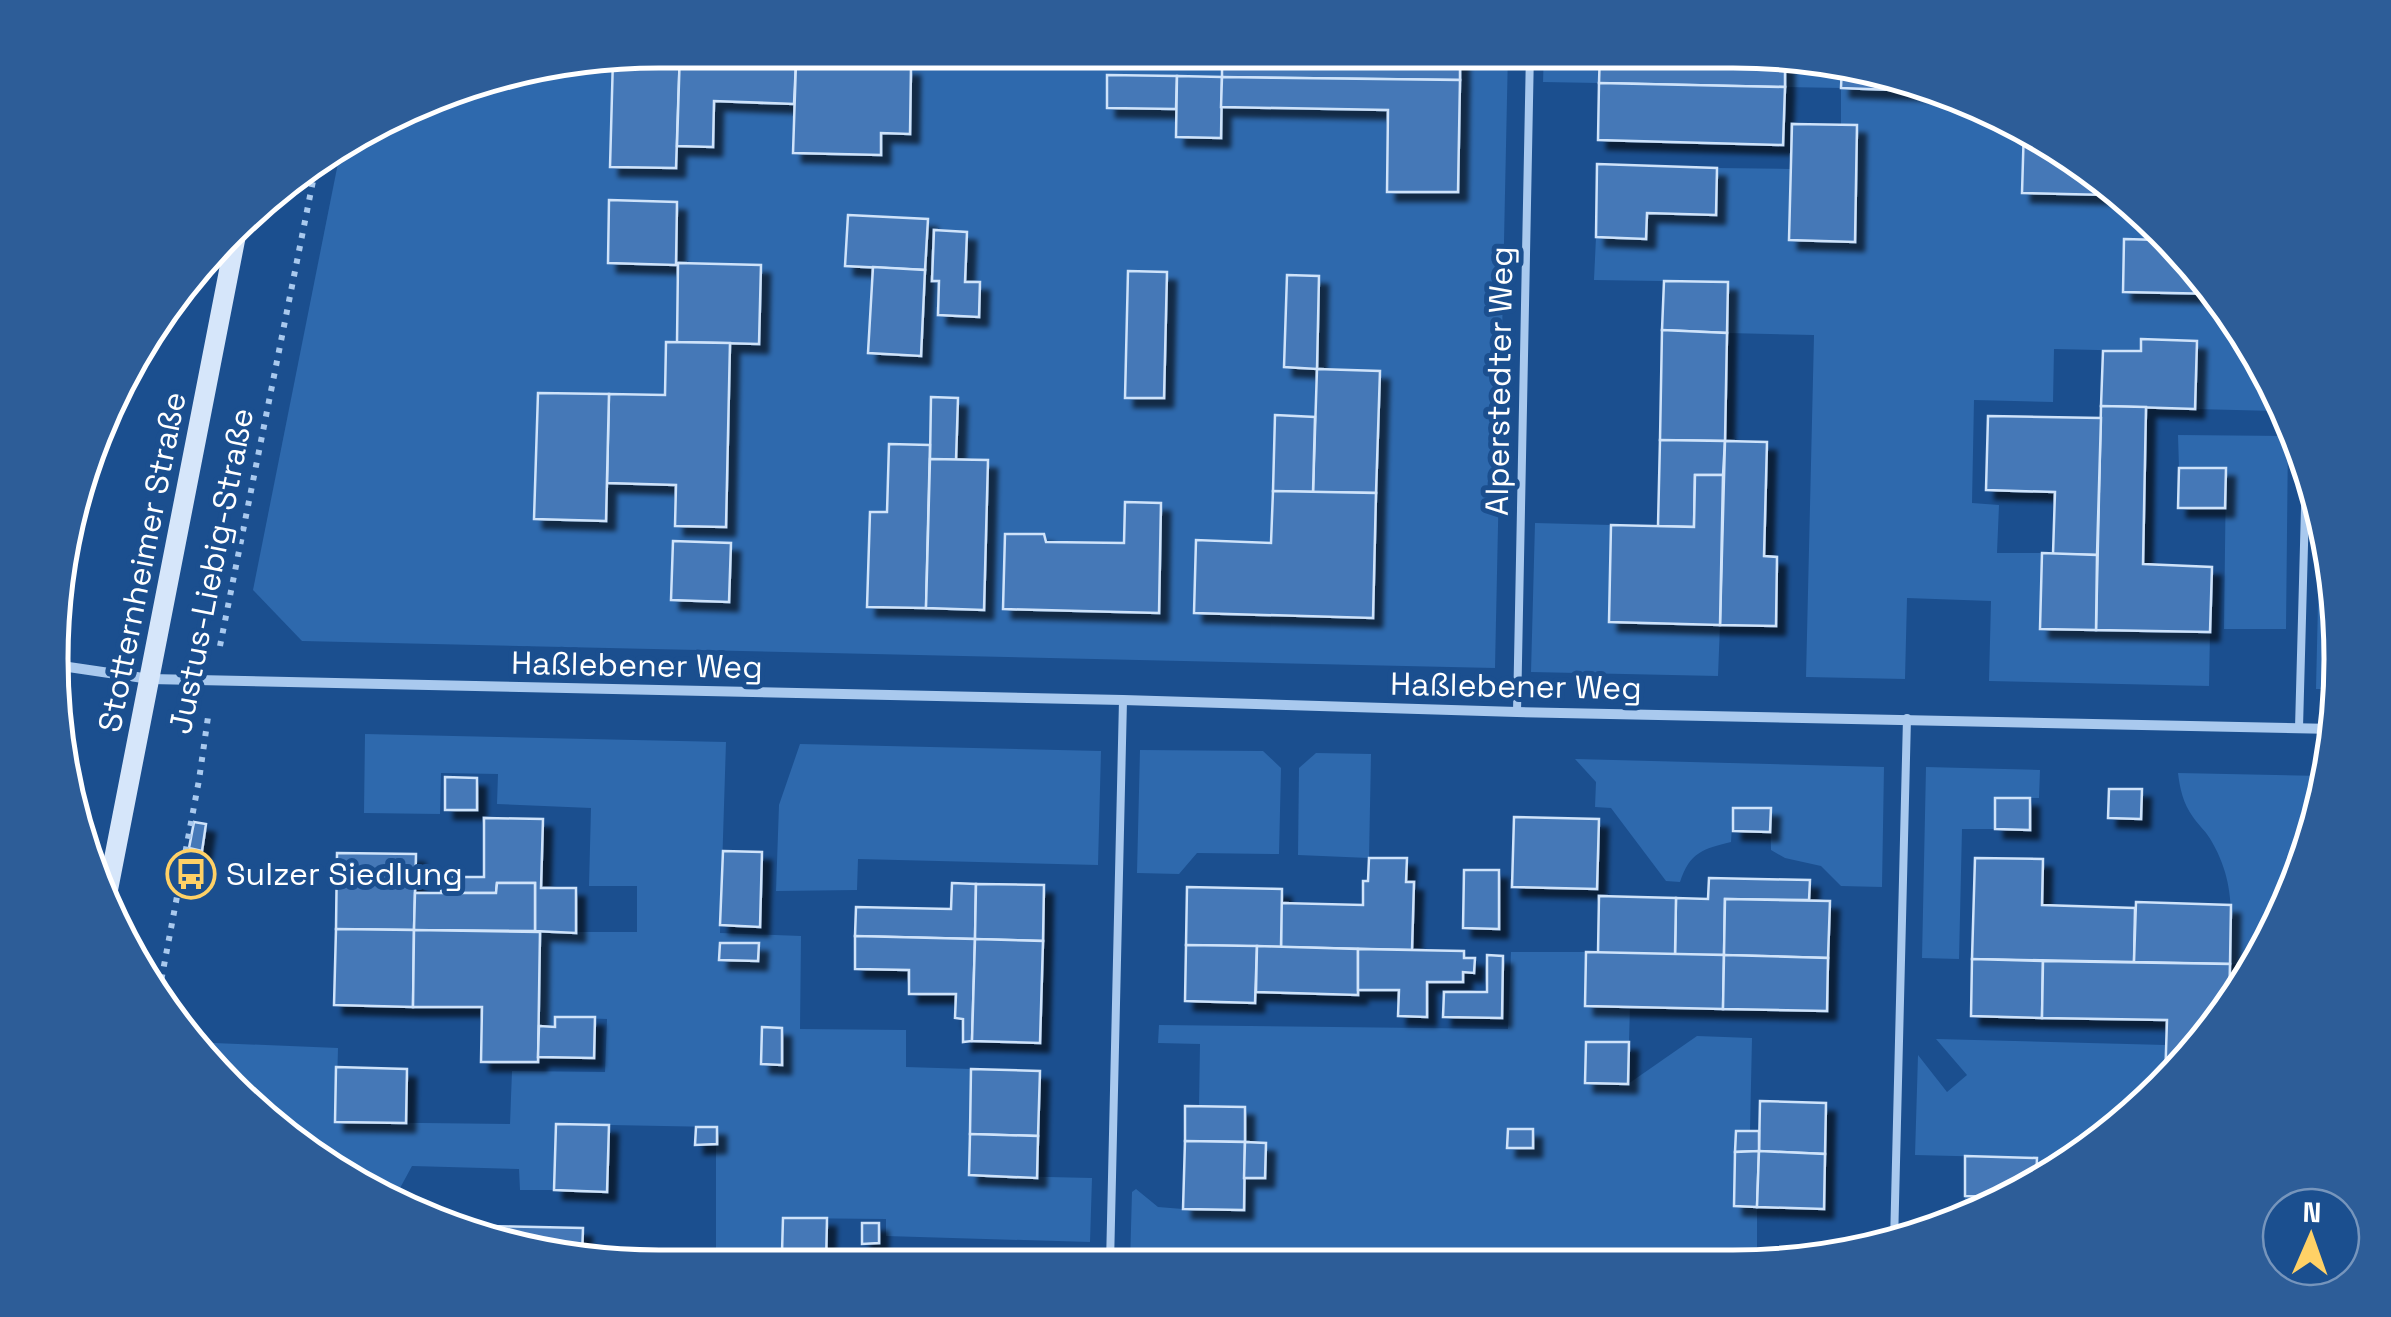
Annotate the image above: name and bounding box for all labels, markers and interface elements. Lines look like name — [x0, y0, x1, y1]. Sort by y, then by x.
street label: Alperstedter Weg — [1477, 246, 1521, 516]
street label: Stotternheimer Straße — [89, 389, 195, 735]
street label: Justus-Liebig-Straße — [160, 405, 262, 737]
street label: Haßlebener Weg — [511, 643, 763, 687]
street label: Haßlebener Weg — [1390, 664, 1642, 708]
bus stop icon: Sulzer Siedlung — [165, 848, 217, 900]
place label: Sulzer Siedlung — [226, 854, 463, 894]
north arrow — [2261, 1187, 2361, 1287]
text: N — [2302, 1194, 2322, 1230]

